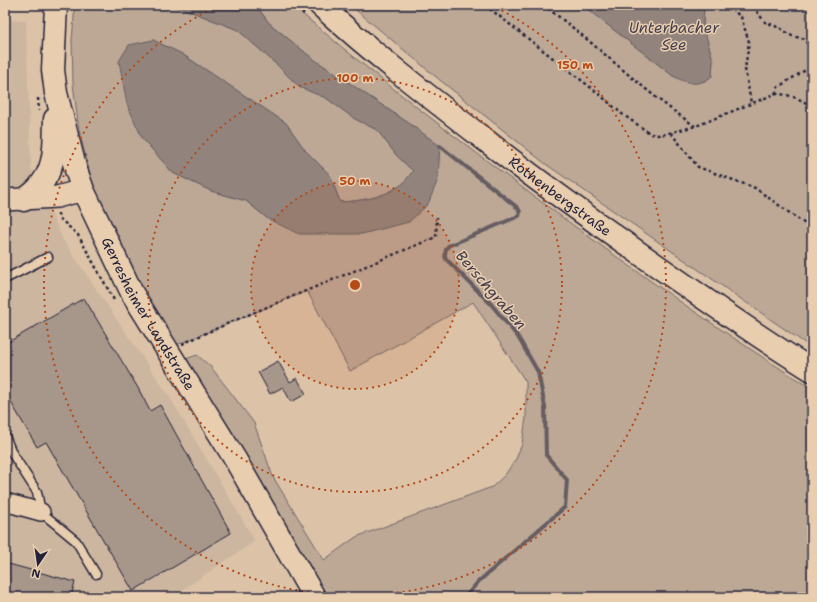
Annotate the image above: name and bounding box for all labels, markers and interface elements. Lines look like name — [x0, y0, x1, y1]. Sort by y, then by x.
water label: Unterbacher See — [629, 18, 720, 55]
text: 150 m — [557, 57, 593, 73]
text: 100 m — [337, 70, 374, 86]
street label: Rothenbergstraße — [505, 152, 615, 240]
text: 50 m — [340, 173, 371, 189]
street label: Gerresheimer Landstraße — [98, 234, 199, 394]
water label: Berschgraben — [451, 246, 531, 334]
centre of rings — [348, 278, 362, 292]
north arrow — [18, 544, 58, 584]
text: N — [30, 565, 42, 582]

